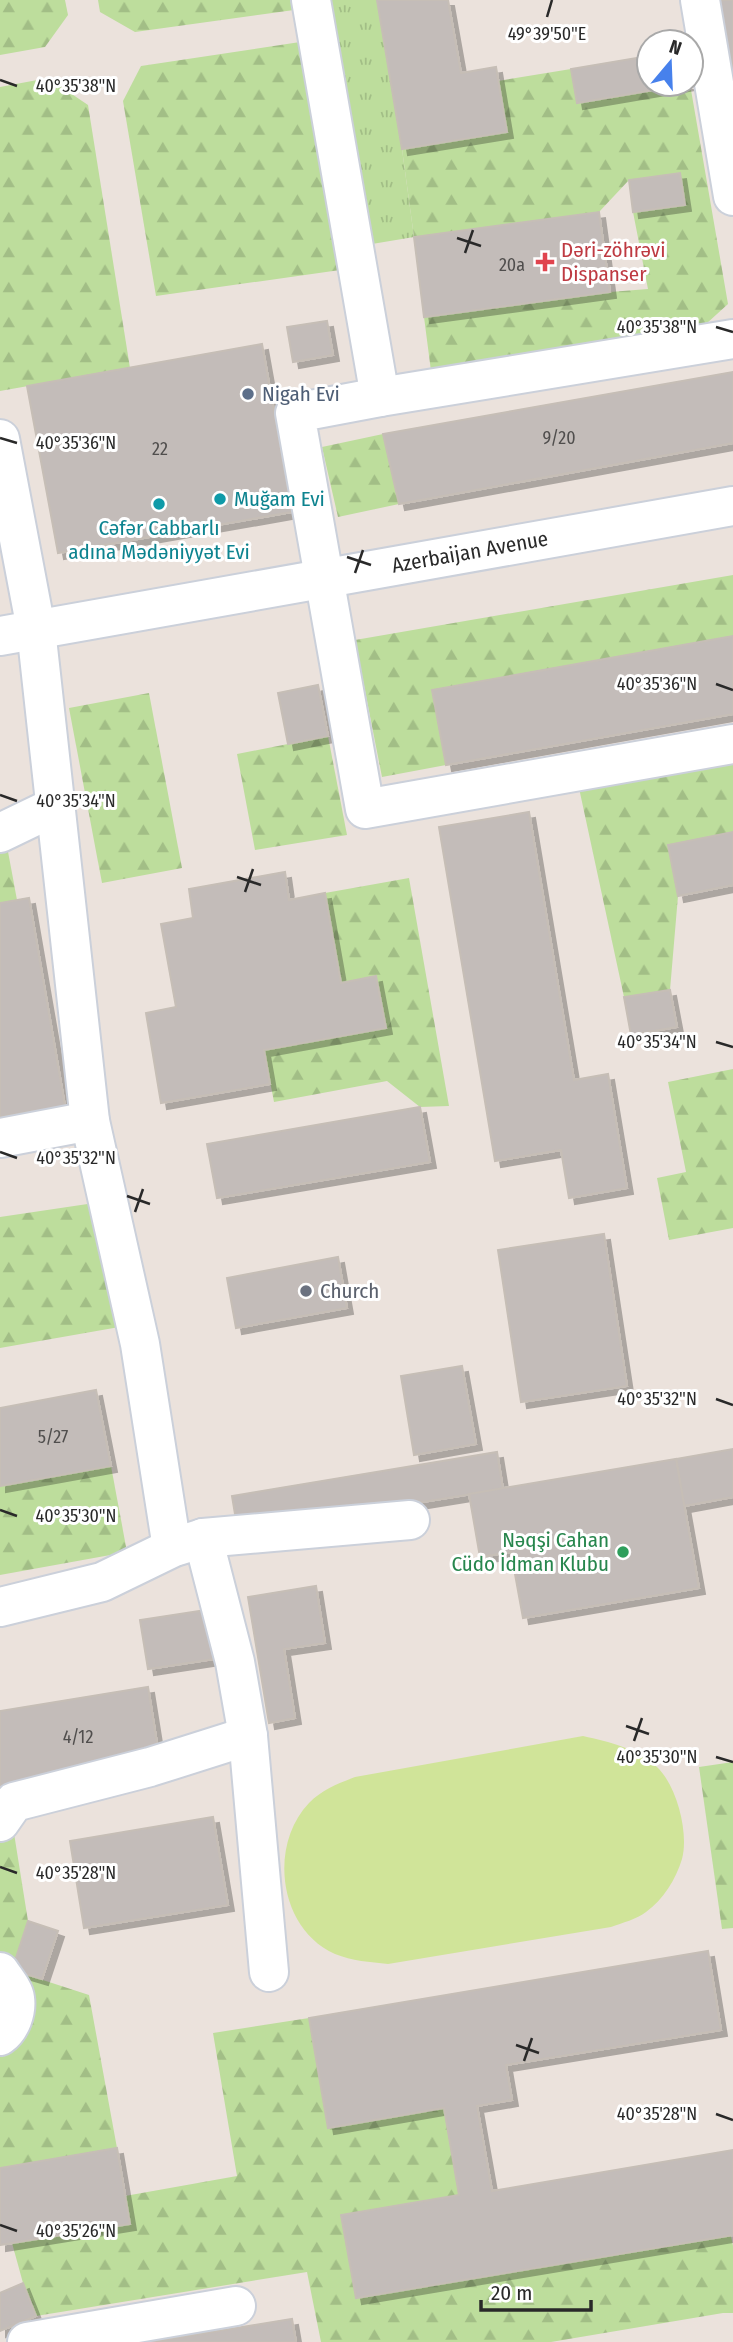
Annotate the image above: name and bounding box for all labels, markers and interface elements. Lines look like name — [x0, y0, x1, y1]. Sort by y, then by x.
text: 49°39'50"E — [508, 23, 586, 45]
north arrow — [635, 28, 705, 98]
text: N — [666, 35, 685, 60]
text: 40°35'38"N — [36, 75, 116, 97]
place label: Dəri-zöhrəvi Dispanser — [561, 237, 666, 287]
marker: Dəri-zöhrəvi Dispanser — [535, 252, 555, 272]
house number: 20a — [499, 254, 525, 276]
text: 40°35'38"N — [617, 316, 697, 338]
place label: Nigah Evi — [262, 381, 340, 407]
marker: Nigah Evi — [240, 386, 256, 402]
house number: 9/20 — [542, 427, 576, 449]
text: 40°35'36"N — [36, 432, 116, 454]
house number: 22 — [152, 438, 168, 460]
place label: Muğam Evi — [234, 486, 325, 512]
marker: Muğam Evi — [212, 491, 228, 507]
marker: Cəfər Cabbarlı adına Mədəniyyət Evi — [151, 496, 167, 512]
place label: Cəfər Cabbarlı adına Mədəniyyət Evi — [68, 515, 250, 565]
street label: Azerbaijan Avenue — [390, 525, 550, 579]
text: 40°35'36"N — [617, 673, 697, 695]
text: 40°35'34"N — [36, 790, 116, 812]
text: 40°35'34"N — [617, 1031, 697, 1053]
text: 40°35'32"N — [36, 1147, 116, 1169]
place label: Church — [320, 1278, 379, 1304]
marker: Church — [298, 1283, 314, 1299]
text: 40°35'32"N — [617, 1388, 697, 1410]
house number: 5/27 — [38, 1426, 68, 1448]
text: 40°35'30"N — [35, 1505, 117, 1527]
place label: Nəqşi Cahan Cüdo İdman Klubu — [451, 1527, 609, 1577]
marker: Nəqşi Cahan Cüdo İdman Klubu — [615, 1544, 631, 1560]
house number: 4/12 — [63, 1726, 93, 1748]
text: 40°35'30"N — [616, 1746, 698, 1768]
text: 40°35'28"N — [36, 1862, 116, 1884]
text: 40°35'28"N — [617, 2103, 697, 2125]
text: 40°35'26"N — [36, 2220, 116, 2242]
scale bar — [481, 2268, 591, 2312]
text: 20 m — [491, 2280, 532, 2306]

